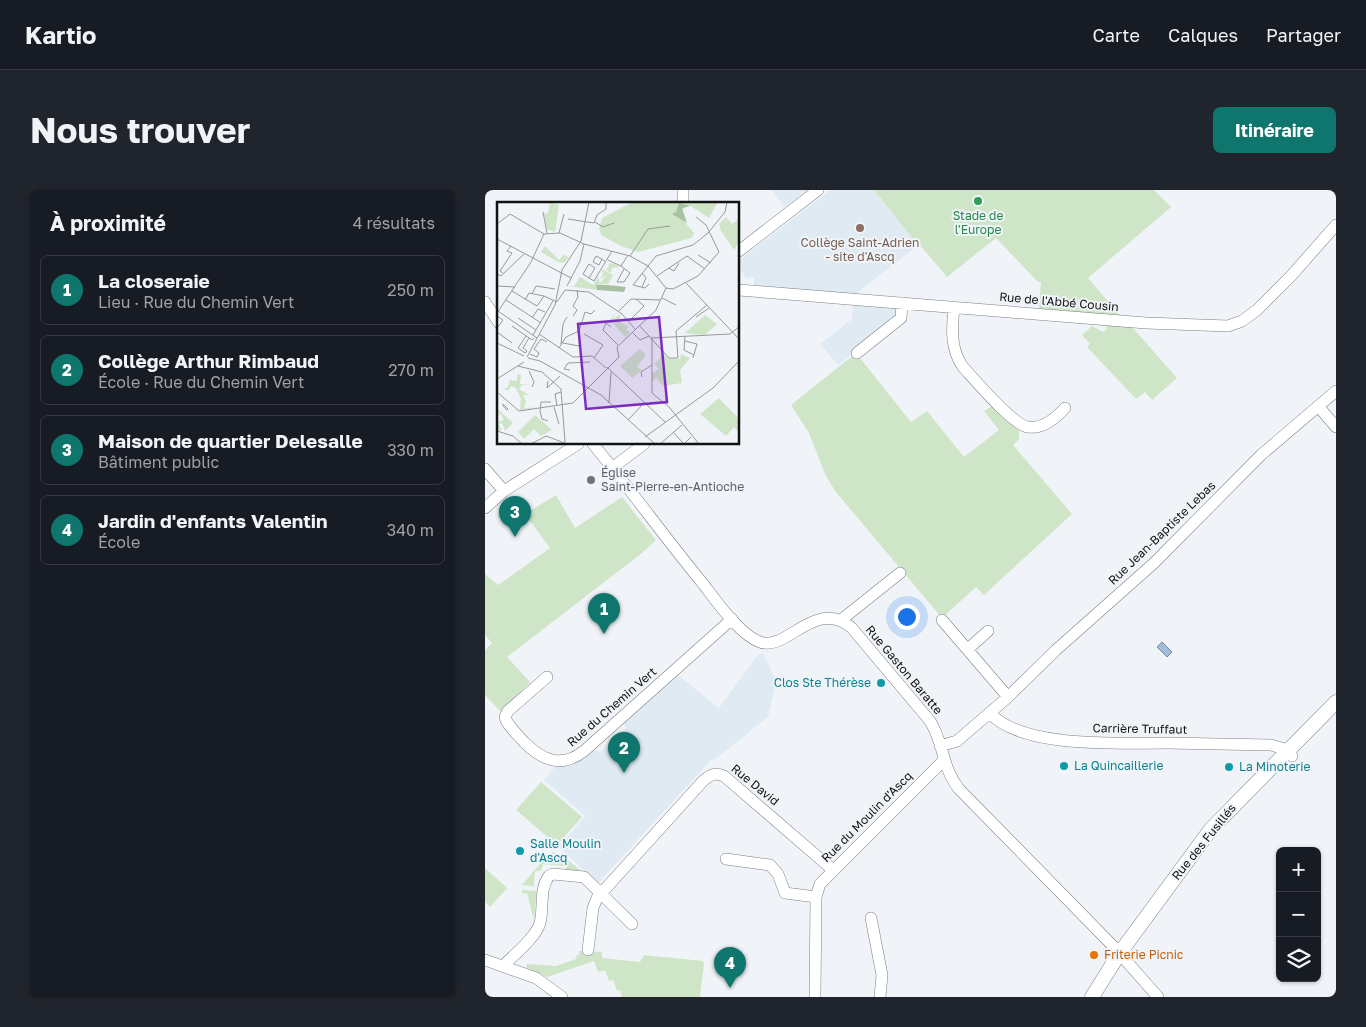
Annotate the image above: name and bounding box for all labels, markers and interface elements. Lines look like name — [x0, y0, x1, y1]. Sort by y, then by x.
text: Kartio — [25, 20, 97, 49]
text: Carte — [1093, 24, 1140, 46]
text: Calques — [1168, 24, 1238, 46]
text: Partager — [1266, 24, 1341, 46]
button: Itinéraire — [1213, 107, 1336, 153]
text: Nous trouver — [30, 109, 250, 151]
marker: Stade de l'Europe — [972, 195, 984, 207]
inset map — [497, 202, 740, 445]
place label: Stade de l'Europe — [953, 208, 1003, 237]
text: À proximité — [50, 210, 166, 236]
text: 4 résultats — [353, 213, 435, 233]
marker: Collège Saint-Adrien - site d'Ascq — [854, 222, 866, 234]
place label: Collège Saint-Adrien - site d'Ascq — [801, 235, 919, 264]
text: La closeraie — [98, 269, 210, 292]
text: 1 — [63, 280, 71, 300]
text: 250 m — [387, 280, 434, 300]
street label: Rue de l'Abbé Cousin — [999, 289, 1119, 314]
text: Lieu · Rue du Chemin Vert — [98, 292, 295, 312]
text: Collège Arthur Rimbaud — [98, 349, 319, 372]
text: 2 — [62, 360, 72, 380]
text: 270 m — [388, 360, 434, 380]
text: École · Rue du Chemin Vert — [98, 372, 304, 392]
text: Maison de quartier Delesalle — [98, 429, 363, 452]
text: 3 — [62, 440, 72, 460]
text: 330 m — [387, 440, 434, 460]
text: Bâtiment public — [98, 452, 219, 472]
place label: Église Saint-Pierre-en-Antioche — [601, 465, 744, 494]
marker: Église Saint-Pierre-en-Antioche — [585, 474, 597, 486]
street label: Rue Jean-Baptiste Lebas — [1105, 478, 1218, 588]
pin: 3 — [499, 496, 531, 537]
text: Jardin d'enfants Valentin — [98, 509, 328, 532]
text: 4 — [62, 520, 72, 540]
text: 340 m — [387, 520, 434, 540]
text: École — [98, 532, 140, 552]
pin: 1 — [588, 593, 620, 634]
your location — [894, 604, 920, 630]
street label: Rue Gaston Baratte — [863, 622, 946, 717]
street label: Rue du Chemin Vert — [564, 664, 660, 750]
place label: Clos Ste Thérèse — [774, 675, 871, 690]
marker: Clos Ste Thérèse — [875, 677, 887, 689]
street label: Carrière Truffaut — [1092, 720, 1188, 737]
pin: 2 — [608, 732, 640, 773]
place label: La Quincaillerie — [1074, 758, 1163, 773]
place label: La Minoterie — [1239, 759, 1311, 774]
marker: La Quincaillerie — [1058, 760, 1070, 772]
street label: Rue David — [728, 761, 782, 809]
marker: La Minoterie — [1223, 761, 1235, 773]
street label: Rue du Moulin d'Ascq — [818, 768, 915, 865]
street label: Rue des Fusillés — [1168, 801, 1239, 883]
place label: Salle Moulin d'Ascq — [530, 836, 601, 865]
marker: Salle Moulin d'Ascq — [514, 845, 526, 857]
map controls — [1276, 847, 1321, 982]
button: + — [1276, 847, 1321, 892]
button: − — [1276, 892, 1321, 937]
button: layers — [1276, 937, 1321, 982]
pin: 4 — [714, 947, 746, 988]
place label: Friterie Picnic — [1104, 947, 1184, 962]
marker: Friterie Picnic — [1088, 949, 1100, 961]

